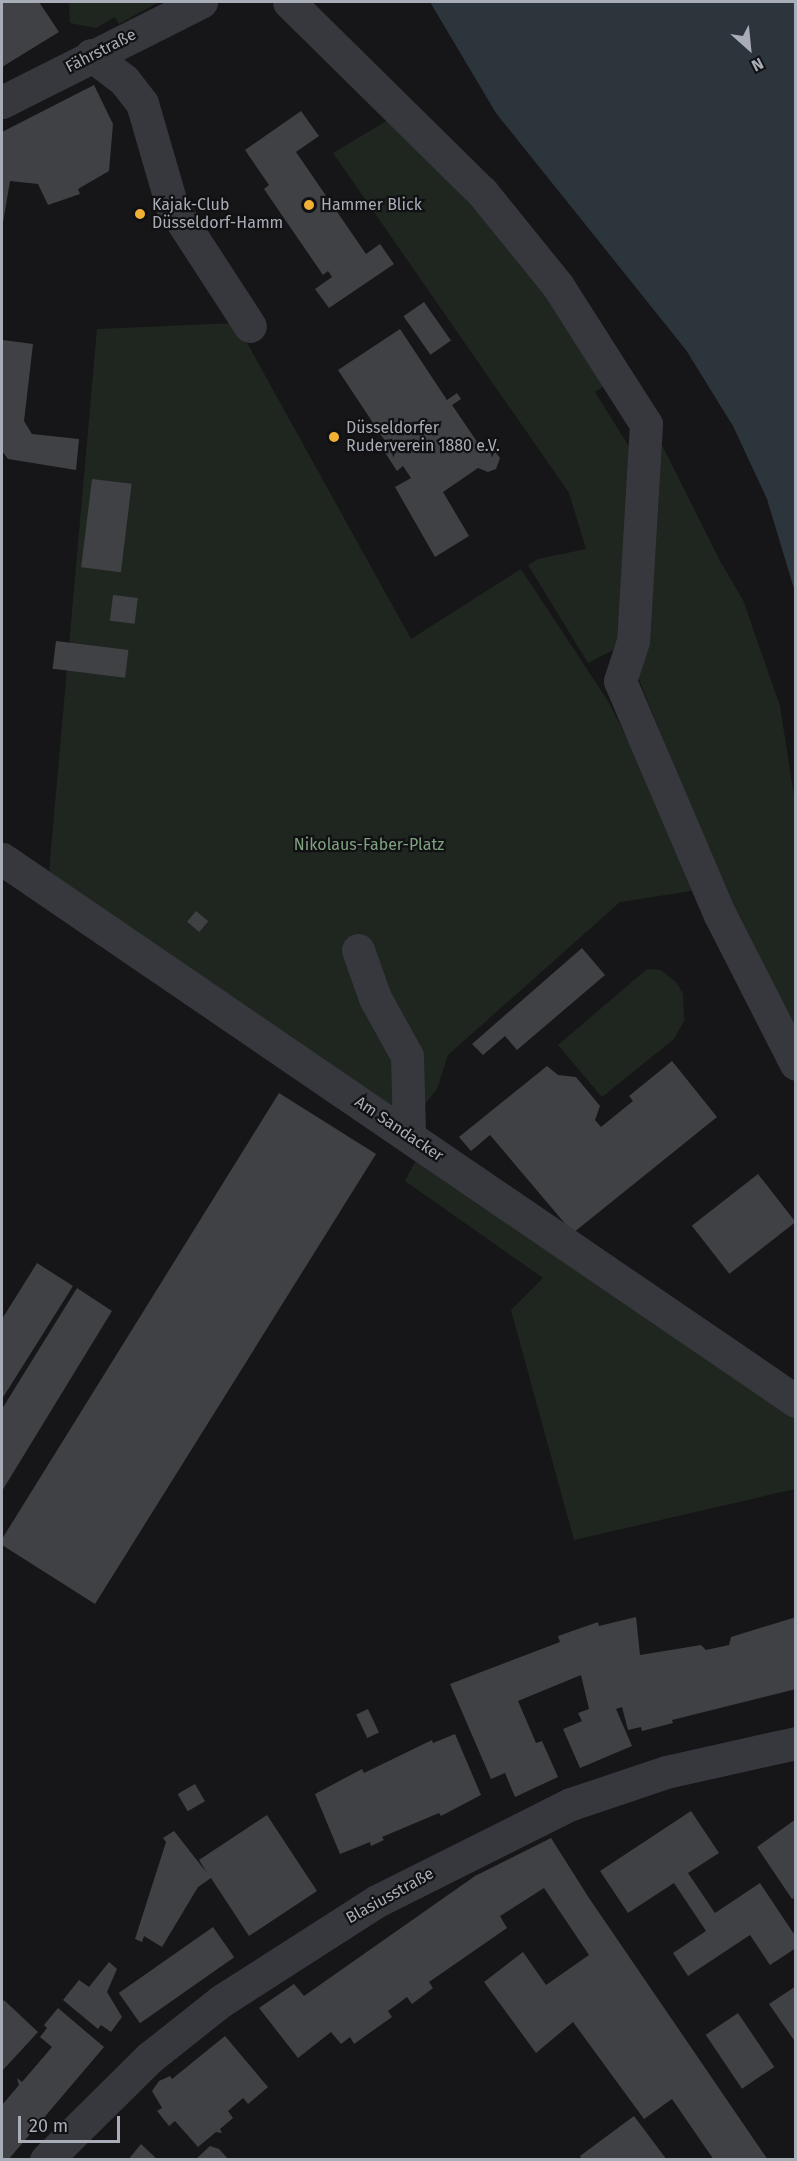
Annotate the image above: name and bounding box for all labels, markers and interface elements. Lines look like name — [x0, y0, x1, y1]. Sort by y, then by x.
north arrow — [719, 18, 779, 78]
street label: Fährstraße — [62, 25, 140, 77]
text: N — [748, 54, 766, 75]
place label: Kajak-Club Düsseldorf-Hamm — [152, 195, 283, 233]
place label: Hammer Blick — [321, 195, 422, 215]
marker: Hammer Blick — [302, 198, 316, 212]
marker: Kajak-Club Düsseldorf-Hamm — [133, 207, 147, 221]
place label: Düsseldorfer Ruderverein 1880 e.V. — [346, 418, 500, 456]
marker: Düsseldorfer Ruderverein 1880 e.V. — [327, 430, 341, 444]
park label: Nikolaus-Faber-Platz — [294, 835, 444, 855]
street label: Am Sandacker — [351, 1092, 447, 1166]
street label: Blasiusstraße — [343, 1864, 437, 1928]
scale bar — [21, 2104, 123, 2142]
text: 20 m — [29, 2115, 68, 2137]

